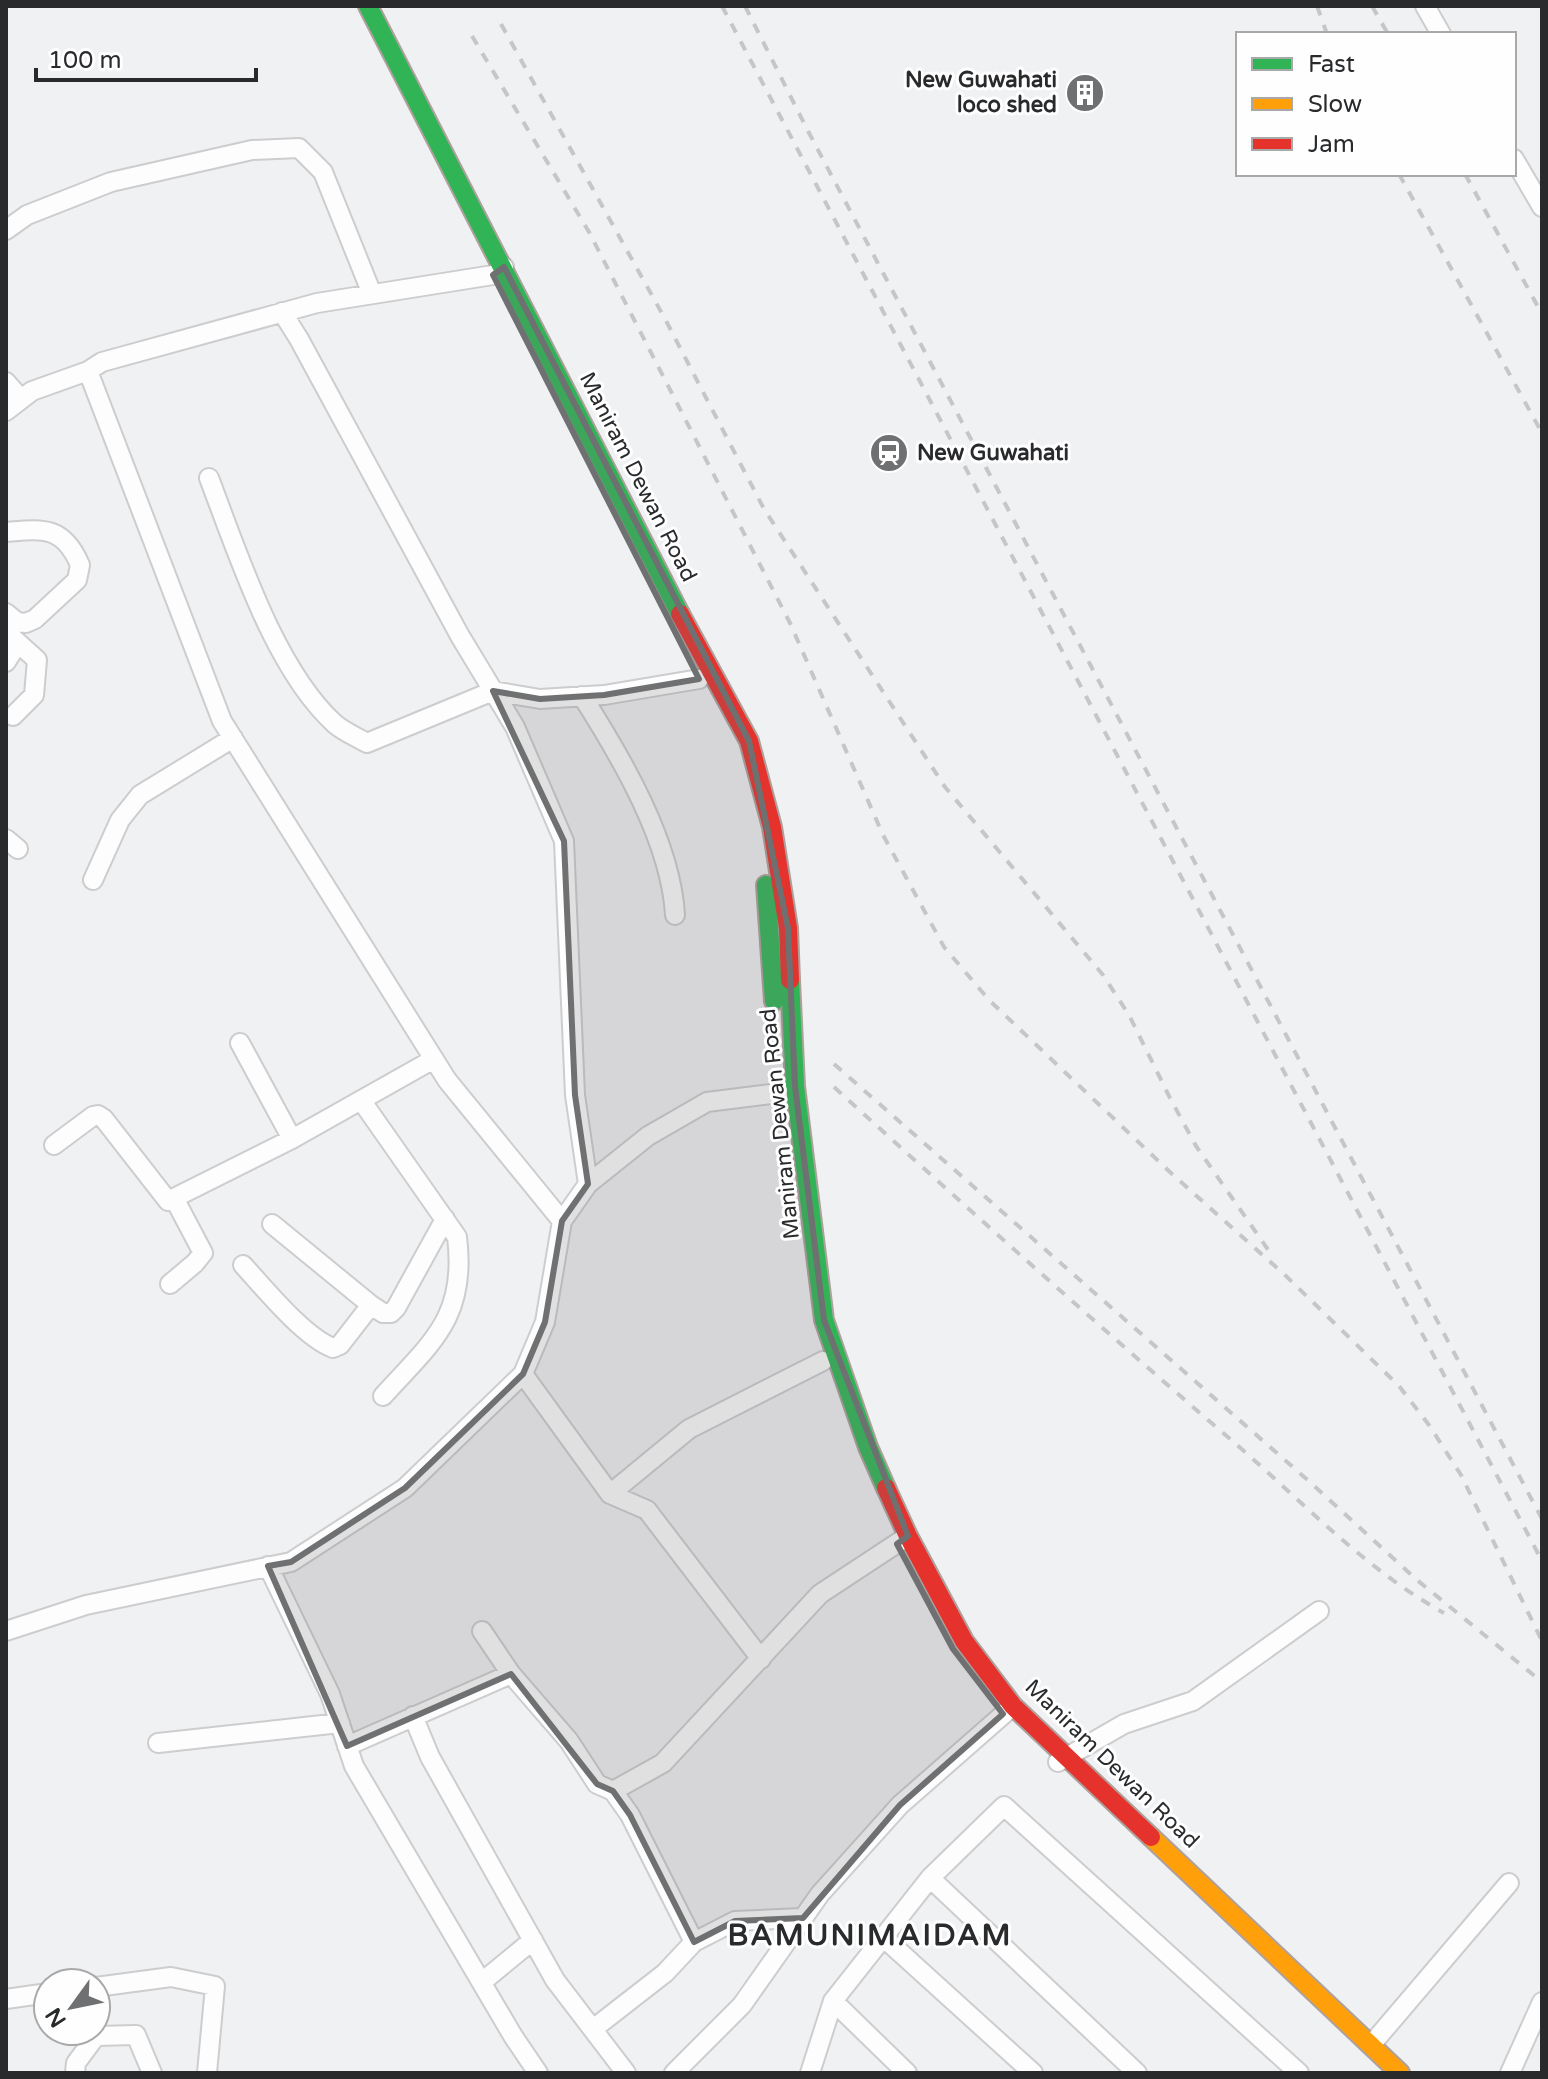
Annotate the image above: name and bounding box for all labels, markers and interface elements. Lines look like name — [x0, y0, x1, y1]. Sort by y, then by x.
scale bar — [36, 32, 256, 82]
legend — [1236, 32, 1516, 176]
text: 100 m — [48, 46, 122, 75]
text: Fast — [1308, 50, 1355, 79]
place label: New Guwahati loco shed — [905, 67, 1057, 118]
building icon: New Guwahati loco shed — [1064, 72, 1106, 114]
text: Slow — [1308, 90, 1362, 119]
text: Jam — [1308, 130, 1355, 159]
street label: Maniram Dewan Road — [574, 368, 702, 586]
station icon: New Guwahati — [868, 432, 910, 474]
place label: New Guwahati — [917, 440, 1069, 466]
street label: Maniram Dewan Road — [755, 1007, 805, 1241]
street label: Maniram Dewan Road — [1020, 1674, 1204, 1854]
district label: BAMUNIMAIDAM — [728, 1917, 1012, 1954]
north arrow — [32, 1967, 112, 2047]
text: N — [40, 2003, 72, 2032]

